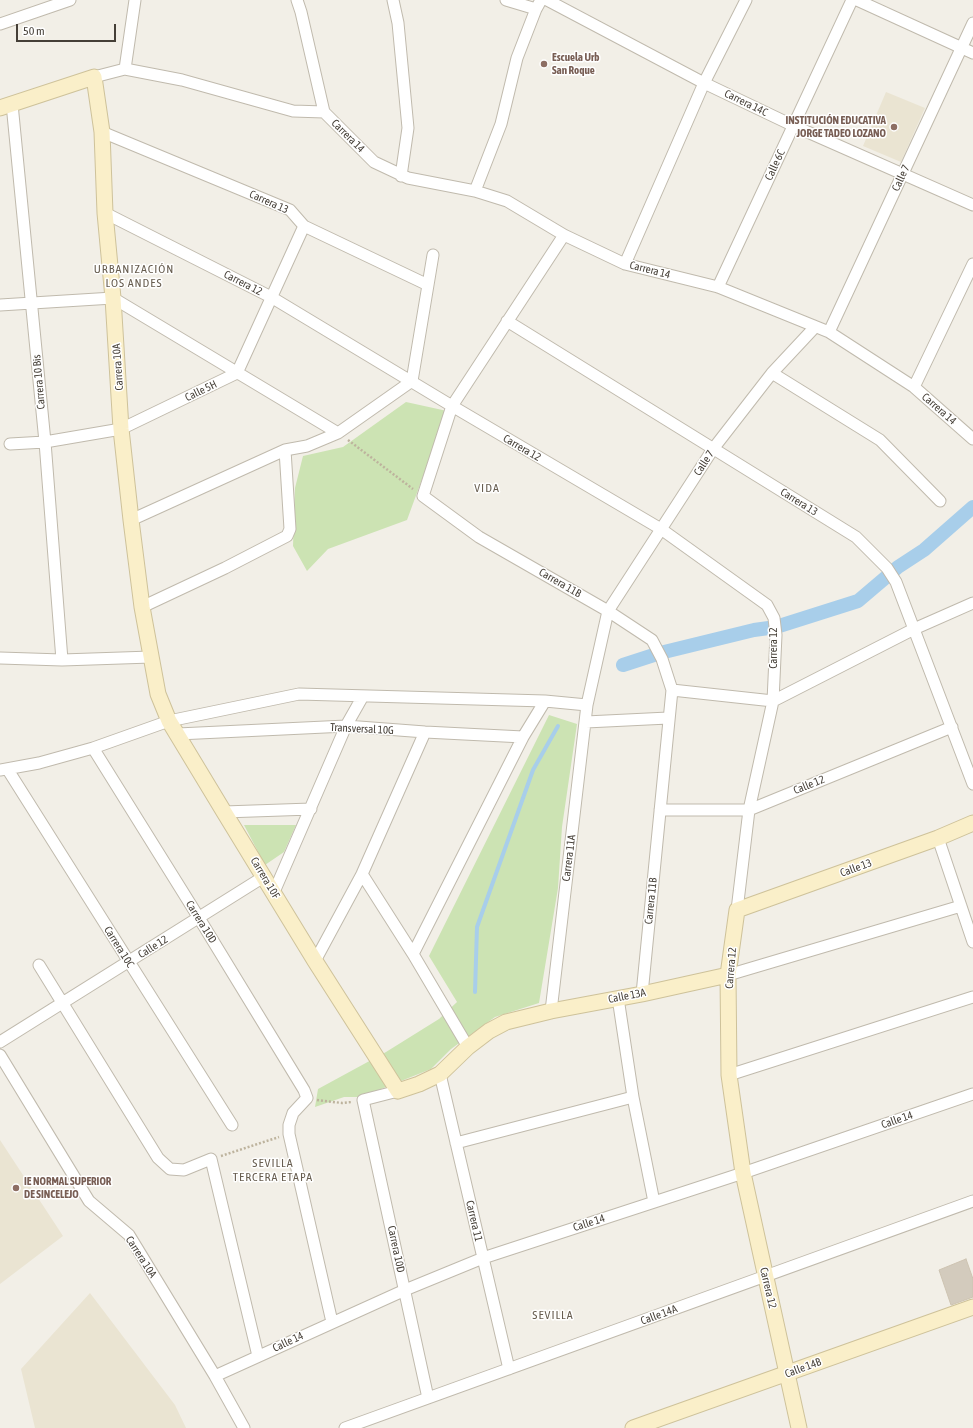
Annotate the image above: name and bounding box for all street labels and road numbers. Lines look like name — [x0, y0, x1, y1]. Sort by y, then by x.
street label: Carrera 14C — [722, 87, 770, 119]
street label: Carrera 14 — [329, 117, 367, 155]
street label: Calle 6C — [762, 148, 788, 182]
street label: Calle 7 — [889, 163, 913, 193]
street label: Carrera 13 — [247, 188, 291, 216]
street label: Carrera 14 — [628, 259, 672, 281]
street label: Carrera 12 — [221, 268, 265, 298]
street label: Carrera 10A — [110, 343, 126, 391]
street label: Carrera 10 Bis — [30, 354, 48, 410]
street label: Calle 5H — [183, 378, 219, 404]
street label: Carrera 14 — [919, 390, 959, 428]
street label: Carrera 12 — [501, 432, 543, 464]
street label: Calle 7 — [691, 448, 717, 478]
street label: Carrera 13 — [778, 485, 820, 519]
street label: Carrera 11B — [536, 566, 584, 600]
street label: Carrera 12 — [767, 627, 781, 669]
street label: Transversal 10G — [330, 721, 394, 737]
street label: Calle 12 — [791, 773, 827, 797]
street label: Carrera 11A — [560, 834, 578, 882]
street label: Carrera 10F — [248, 855, 282, 901]
street label: Calle 13 — [838, 856, 874, 880]
street label: Carrera 11B — [642, 877, 660, 925]
street label: Carrera 10D — [183, 898, 219, 946]
street label: Carrera 10C — [101, 924, 137, 970]
street label: Calle 12 — [136, 933, 170, 961]
street label: Carrera 12 — [723, 947, 739, 989]
street label: Calle 13A — [607, 986, 647, 1006]
street label: Calle 14 — [879, 1108, 915, 1132]
street label: Carrera 11 — [463, 1199, 485, 1243]
street label: Calle 14 — [571, 1212, 607, 1234]
street label: Carrera 10D — [385, 1224, 407, 1274]
street label: Carrera 10A — [123, 1234, 159, 1280]
street label: Carrera 12 — [757, 1266, 779, 1310]
street label: Calle 14A — [639, 1302, 679, 1328]
street label: Calle 14 — [270, 1329, 306, 1355]
street label: Calle 14B — [783, 1355, 823, 1381]

